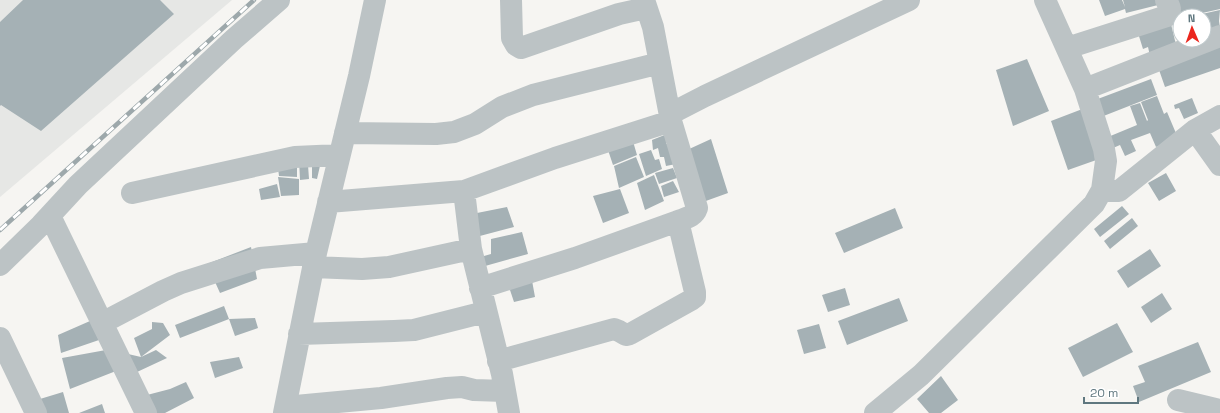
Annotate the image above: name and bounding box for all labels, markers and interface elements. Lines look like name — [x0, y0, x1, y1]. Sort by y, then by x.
north arrow — [1172, 8, 1212, 48]
text: N — [1188, 11, 1196, 25]
scale bar — [1084, 379, 1138, 405]
text: 20 m — [1090, 385, 1118, 401]

